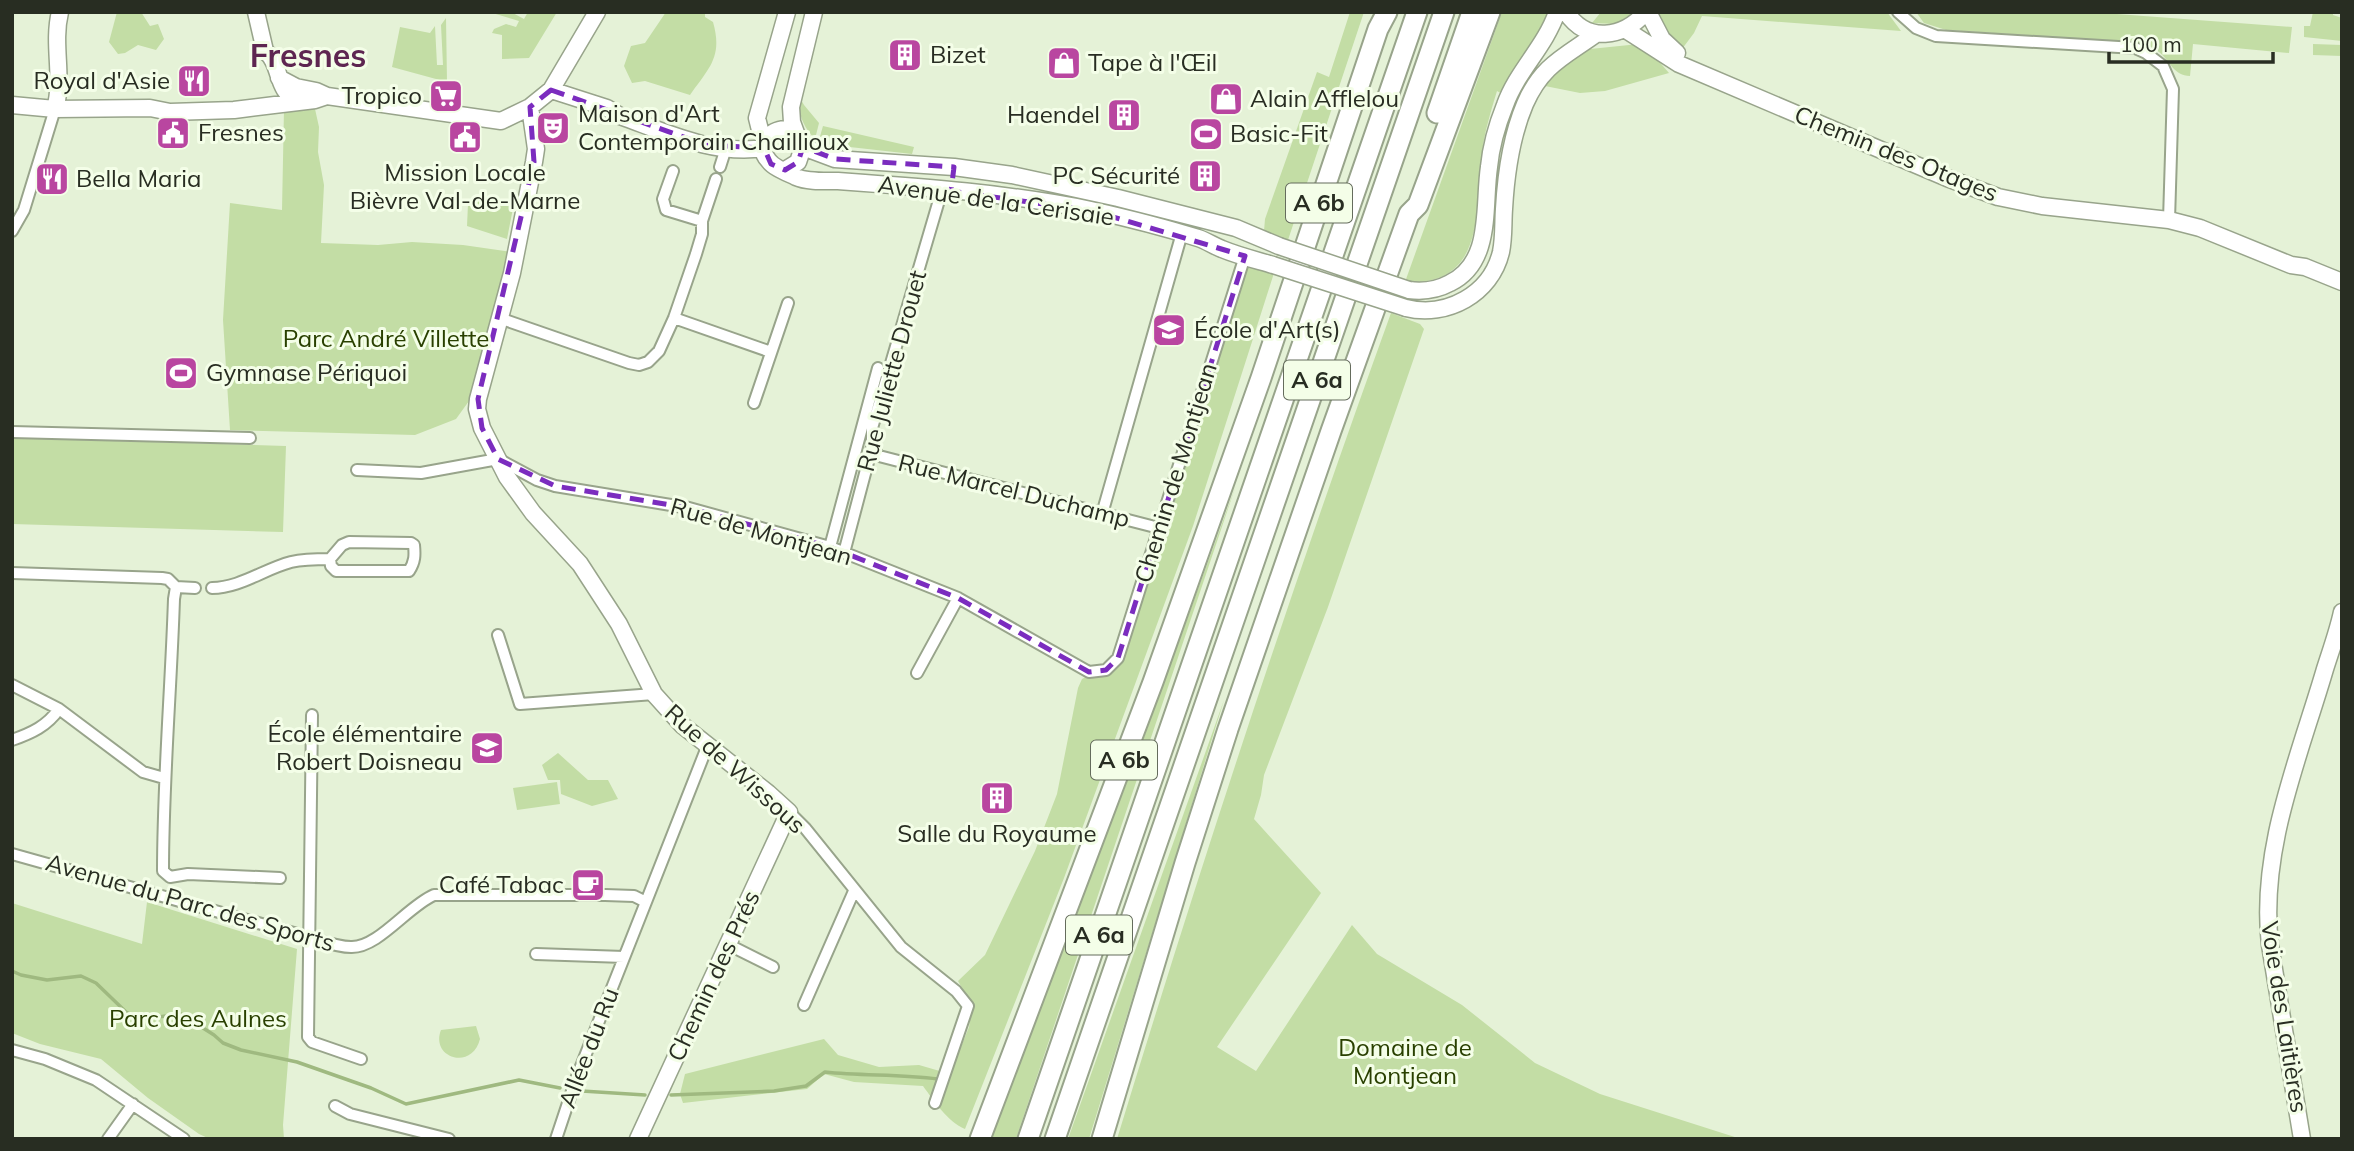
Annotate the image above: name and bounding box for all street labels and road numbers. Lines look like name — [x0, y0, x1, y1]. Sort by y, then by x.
street label: Chemin des Otages — [1790, 99, 2003, 208]
street label: Avenue de la Cerisaie — [876, 169, 1116, 231]
road number: A 6b — [1286, 184, 1352, 222]
street label: Rue Juliette Drouet — [850, 267, 932, 475]
street label: Chemin de Montjean — [1127, 359, 1223, 586]
road number: A 6a — [1284, 360, 1350, 400]
street label: Rue Marcel Duchamp — [895, 447, 1133, 533]
street label: Rue de Montjean — [667, 491, 856, 571]
street label: Rue de Wissous — [659, 697, 812, 839]
road number: A 6b — [1091, 740, 1157, 780]
street label: Avenue du Parc des Sports — [43, 846, 338, 958]
street label: Chemin des Prés — [660, 885, 766, 1066]
road number: A 6a — [1066, 916, 1132, 954]
street label: Voie des Laitières — [2255, 919, 2315, 1115]
street label: Allée du Ru — [551, 983, 625, 1112]

